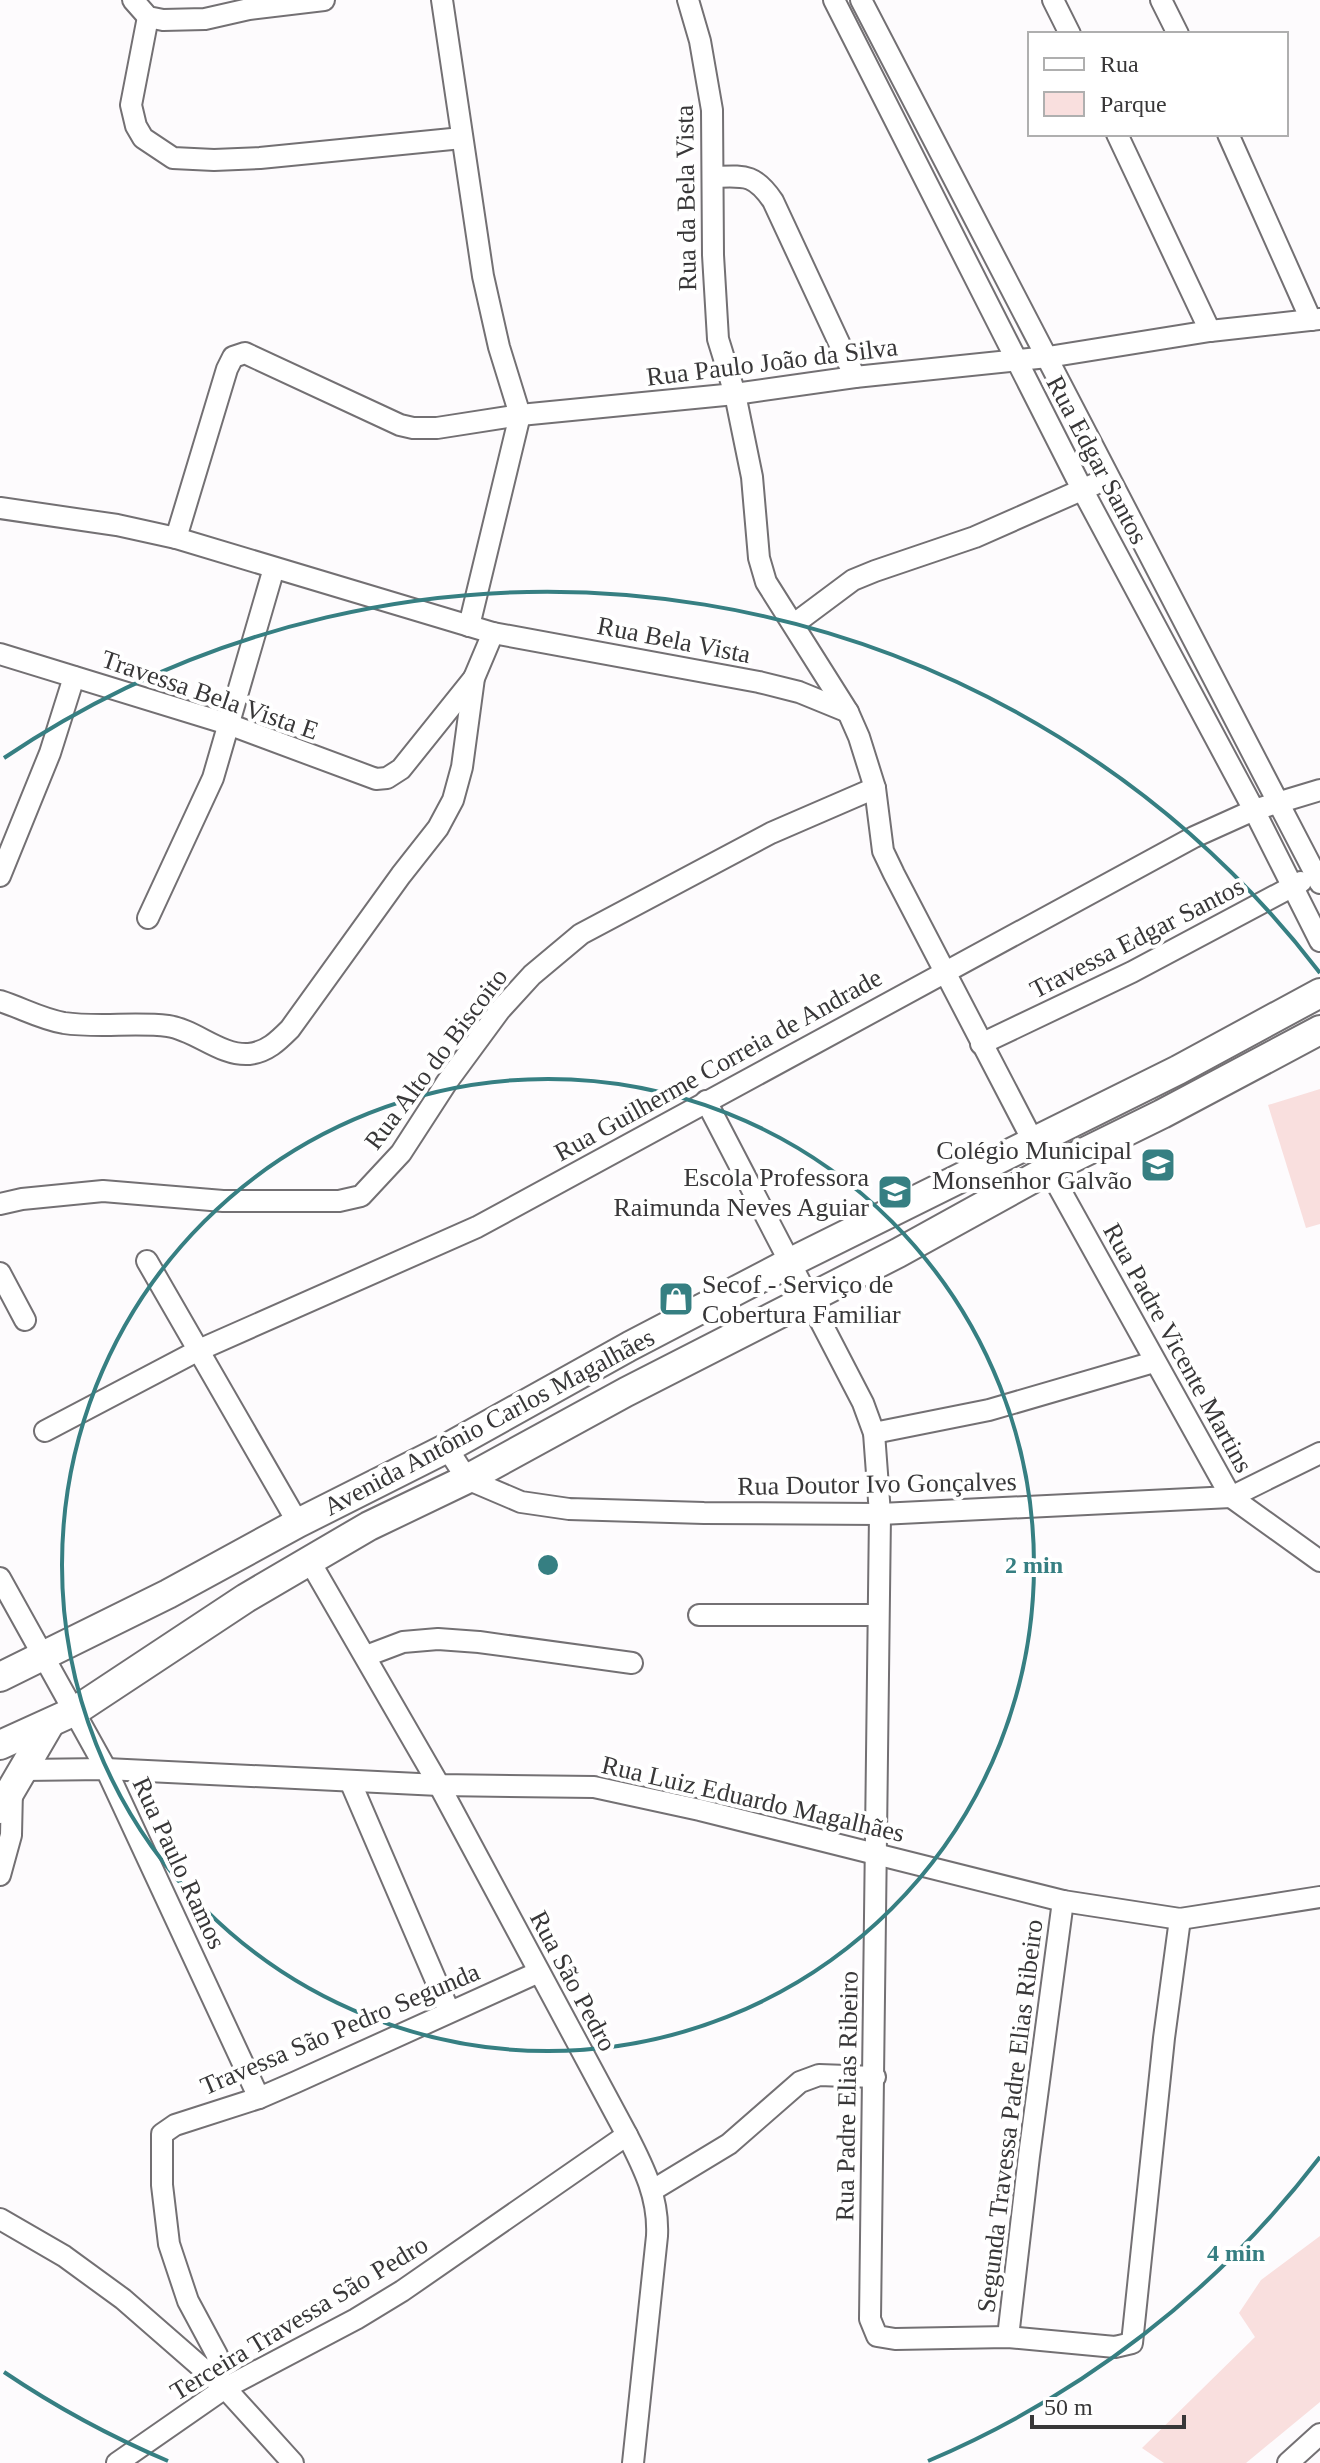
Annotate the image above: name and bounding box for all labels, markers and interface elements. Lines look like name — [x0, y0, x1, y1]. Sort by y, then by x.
legend — [1028, 32, 1288, 136]
text: Rua — [1100, 51, 1139, 77]
text: Parque — [1100, 91, 1167, 117]
street label: Rua da Bela Vista — [670, 104, 702, 291]
street label: Rua Paulo João da Silva — [645, 332, 900, 392]
street label: Rua Edgar Santos — [1040, 371, 1154, 549]
street label: Rua Bela Vista — [595, 611, 753, 669]
street label: Travessa Bela Vista E — [98, 644, 322, 746]
street label: Travessa Edgar Santos — [1025, 872, 1249, 1004]
street label: Rua Alto do Biscoito — [359, 963, 513, 1155]
street label: Rua Guilherme Correia de Andrade — [549, 963, 887, 1167]
place label: Colégio Municipal Monsenhor Galvão — [932, 1136, 1132, 1195]
school or university icon: Colégio Municipal Monsenhor Galvão — [1139, 1146, 1177, 1184]
place label: Escola Professora Raimunda Neves Aguiar — [613, 1163, 869, 1222]
school or university icon: Escola Professora Raimunda Neves Aguiar — [876, 1173, 914, 1211]
street label: Rua Padre Vicente Martins — [1097, 1218, 1259, 1478]
place label: Secof - Serviço de Cobertura Familiar — [702, 1270, 901, 1329]
shop icon: Secof - Serviço de Cobertura Familiar — [657, 1280, 695, 1318]
street label: Avenida Antônio Carlos Magalhães — [319, 1322, 659, 1522]
street label: Rua Doutor Ivo Gonçalves — [737, 1467, 1017, 1501]
centre of rings — [534, 1551, 562, 1579]
text: 2 min — [1005, 1552, 1063, 1578]
street label: Rua Luiz Eduardo Magalhães — [599, 1750, 907, 1848]
street label: Rua Paulo Ramos — [126, 1772, 232, 1954]
street label: Rua São Pedro — [524, 1906, 622, 2056]
street label: Segunda Travessa Padre Elias Ribeiro — [971, 1918, 1049, 2314]
street label: Travessa São Pedro Segunda — [196, 1957, 484, 2101]
street label: Rua Padre Elias Ribeiro — [830, 1970, 864, 2222]
street label: Terceira Travessa São Pedro — [165, 2230, 433, 2406]
text: 4 min — [1207, 2240, 1265, 2266]
scale bar — [1032, 2379, 1184, 2429]
text: 50 m — [1044, 2394, 1093, 2420]

